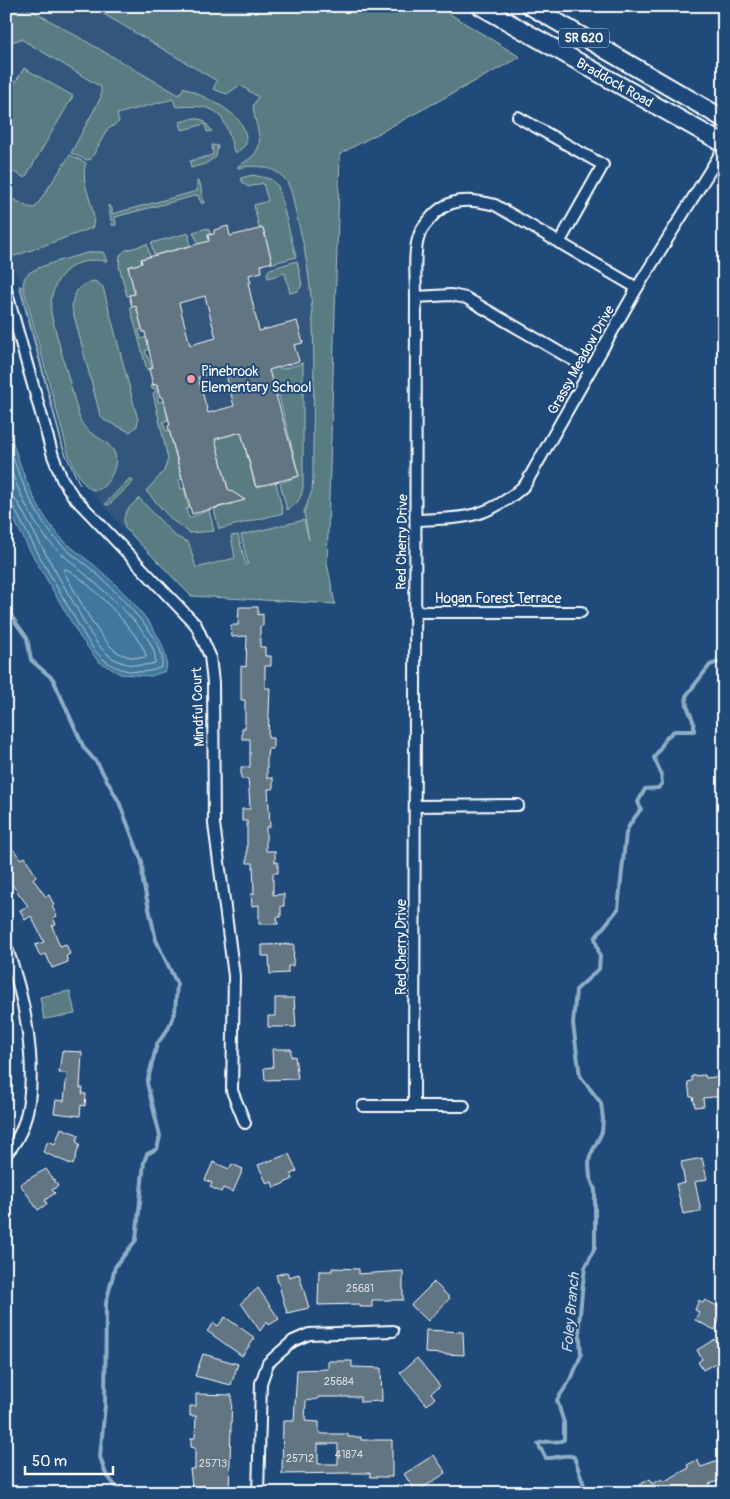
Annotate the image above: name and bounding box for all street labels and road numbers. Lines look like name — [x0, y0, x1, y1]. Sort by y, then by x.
road number: SR 620 — [559, 28, 609, 48]
street label: Braddock Road — [574, 54, 656, 111]
street label: Grassy Meadow Drive — [544, 302, 618, 418]
street label: Red Cherry Drive — [393, 494, 411, 590]
street label: Hogan Forest Terrace — [435, 590, 561, 607]
street label: Mindful Court — [188, 667, 208, 747]
street label: Red Cherry Drive — [393, 899, 410, 995]

